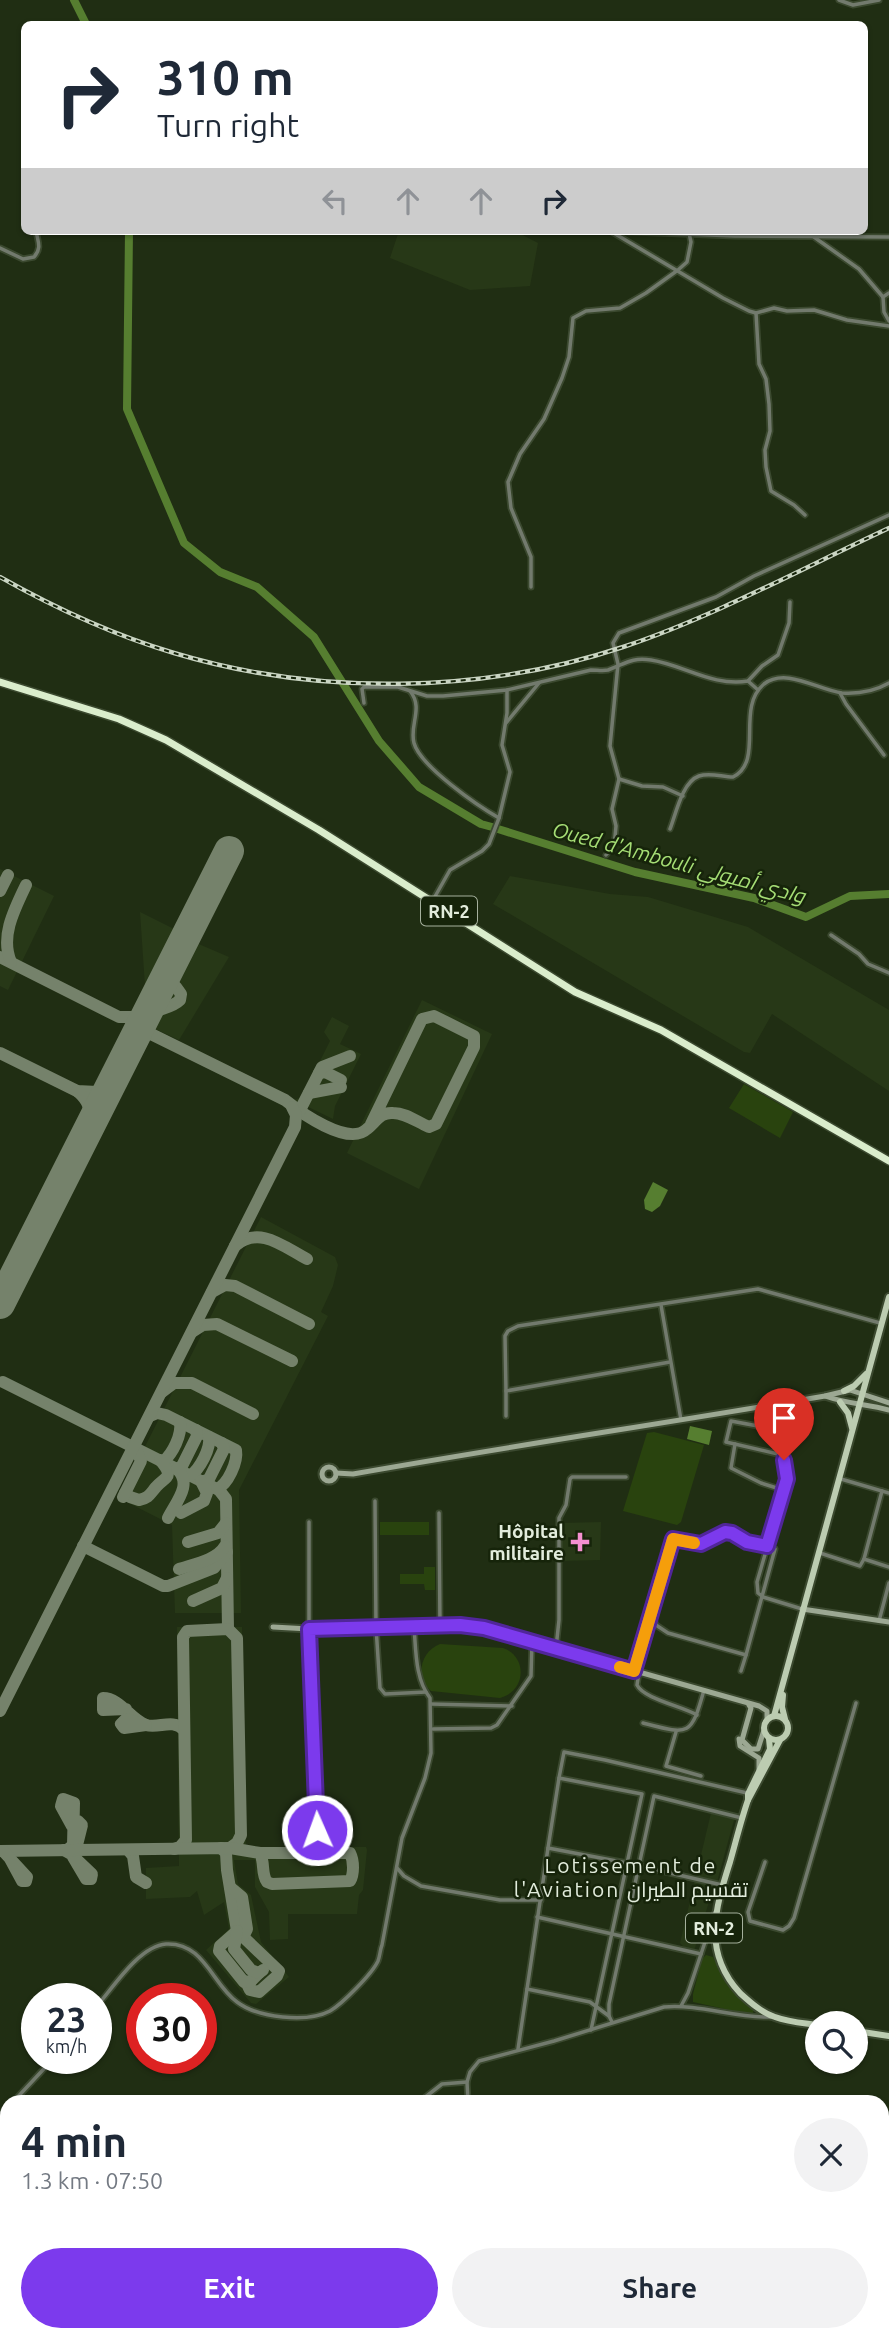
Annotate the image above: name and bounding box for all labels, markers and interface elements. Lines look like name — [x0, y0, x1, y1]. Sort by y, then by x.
icon: right — [42, 49, 133, 140]
text: 310 m — [157, 49, 294, 104]
text: Turn right — [157, 107, 299, 143]
icon: left — [316, 182, 354, 220]
icon: ahead — [389, 182, 427, 220]
icon: ahead — [462, 182, 500, 220]
icon: right — [535, 182, 573, 220]
water label: Oued d'Ambouli وادي أمبولي — [548, 816, 810, 914]
road number: RN-2 — [421, 896, 477, 926]
pin — [754, 1388, 814, 1460]
icon: arrive — [765, 1399, 803, 1437]
place label: Hôpital militaire — [489, 1520, 564, 1564]
marker: Hôpital militaire — [570, 1532, 590, 1552]
position arrow — [280, 1793, 354, 1867]
district label: Lotissement de l'Aviation تقسيم الطيران — [514, 1853, 749, 1904]
road number: RN-2 — [686, 1914, 742, 1942]
speed limit sign: 30 — [126, 1983, 217, 2074]
text: 23 — [47, 1999, 86, 2039]
map controls — [805, 2011, 868, 2074]
button: search — [805, 2011, 868, 2074]
text: km/h — [46, 2036, 87, 2056]
text: 4 min — [21, 2118, 127, 2165]
button: close — [794, 2118, 868, 2192]
text: 1.3 km · 07:50 — [21, 2168, 163, 2193]
button: Exit — [21, 2248, 438, 2328]
button: Share — [452, 2248, 868, 2328]

